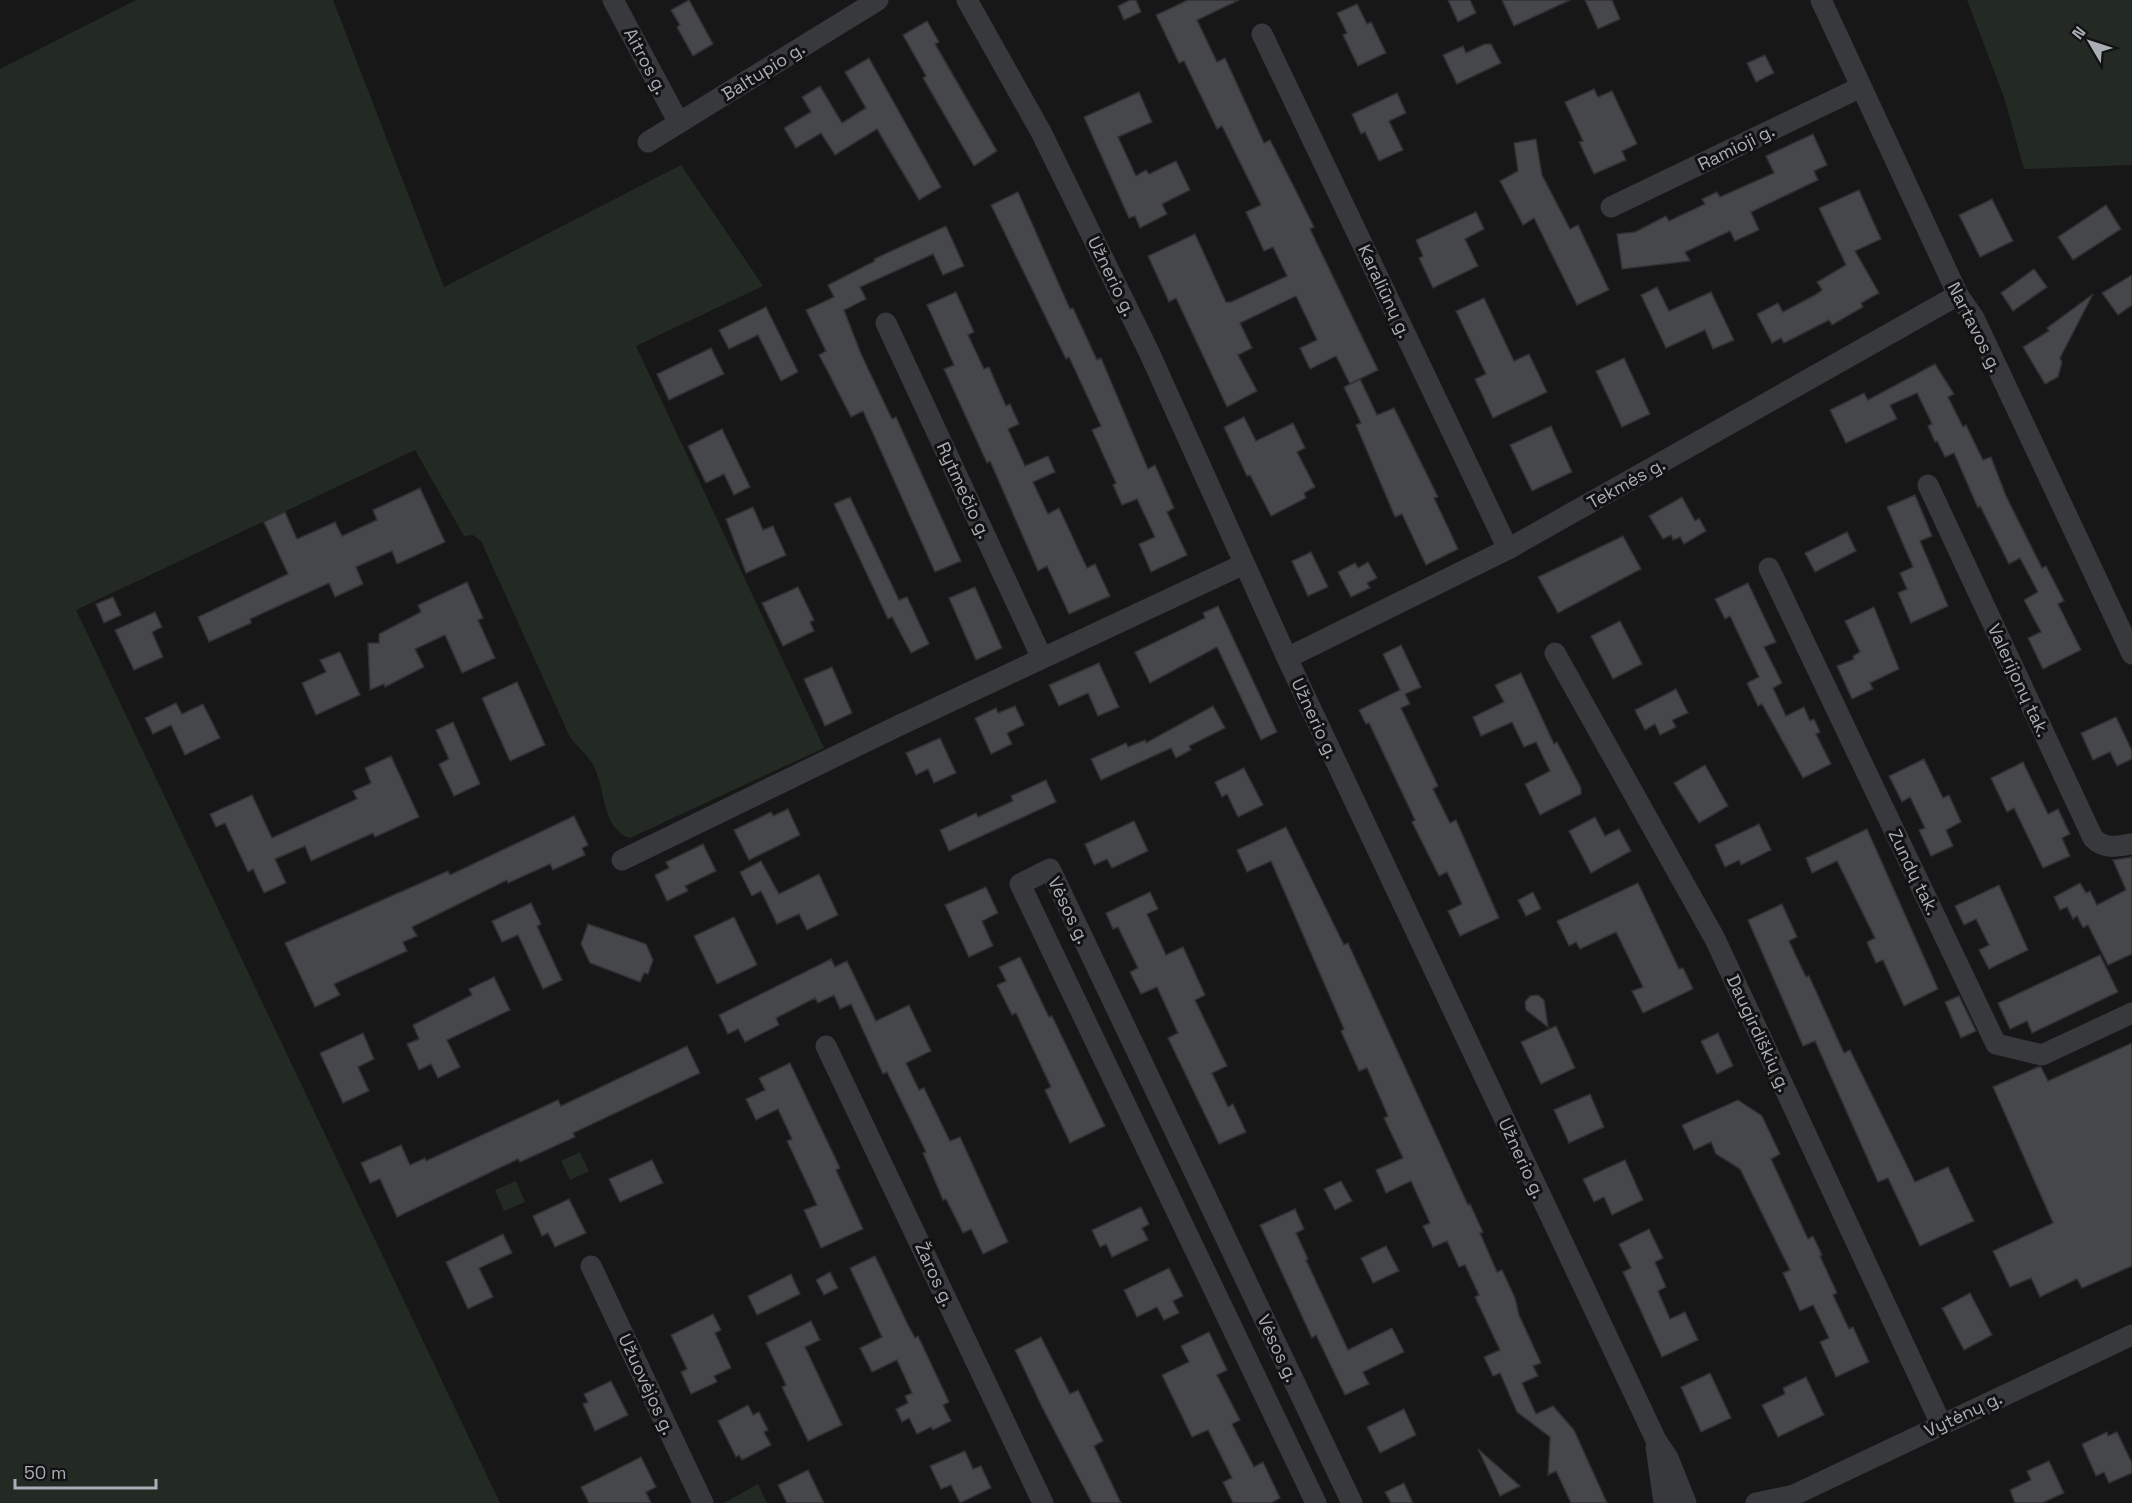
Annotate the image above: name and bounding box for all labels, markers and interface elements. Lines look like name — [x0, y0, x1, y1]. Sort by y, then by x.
north arrow — [2060, 12, 2120, 72]
text: N — [2067, 22, 2090, 44]
street label: Aitros g. — [619, 24, 673, 98]
street label: Baltupio g. — [717, 36, 809, 106]
street label: Ramioji g. — [1694, 119, 1778, 175]
street label: Užnerio g. — [1083, 232, 1141, 320]
street label: Karaliūnų g. — [1353, 241, 1417, 341]
street label: Nartavos g. — [1943, 278, 2007, 376]
street label: Rytmečio g. — [932, 438, 996, 542]
street label: Tekmės g. — [1583, 452, 1669, 514]
street label: Valerijonų tak. — [1983, 620, 2055, 740]
street label: Užnerio g. — [1286, 674, 1344, 762]
street label: Zundų tak. — [1883, 825, 1945, 919]
street label: Vėsos g. — [1043, 873, 1095, 947]
street label: Daugirdiškių g. — [1722, 971, 1796, 1095]
street label: Užnerio g. — [1493, 1114, 1551, 1202]
street label: Žaros g. — [910, 1238, 960, 1310]
street label: Vėsos g. — [1252, 1311, 1304, 1385]
street label: Užuovėjos g. — [614, 1330, 680, 1438]
street label: Vytėnų g. — [1920, 1386, 2006, 1442]
scale bar — [15, 1452, 156, 1490]
text: 50 m — [24, 1461, 66, 1484]

